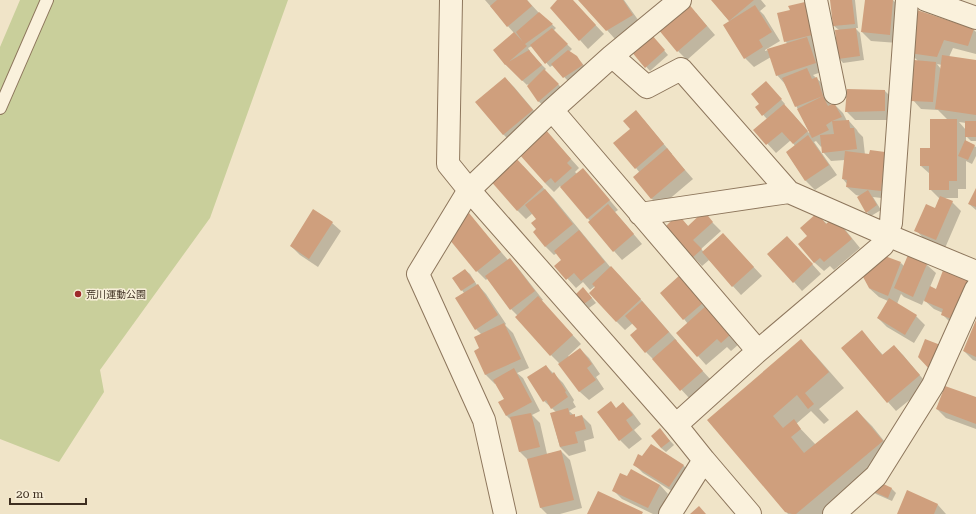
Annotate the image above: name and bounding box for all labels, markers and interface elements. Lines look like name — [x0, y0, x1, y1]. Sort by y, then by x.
marker: 荒川運動公園 — [73, 289, 83, 299]
place label: 荒川運動公園 — [86, 289, 146, 300]
scale bar — [10, 480, 86, 506]
text: 20 m — [16, 487, 43, 501]

